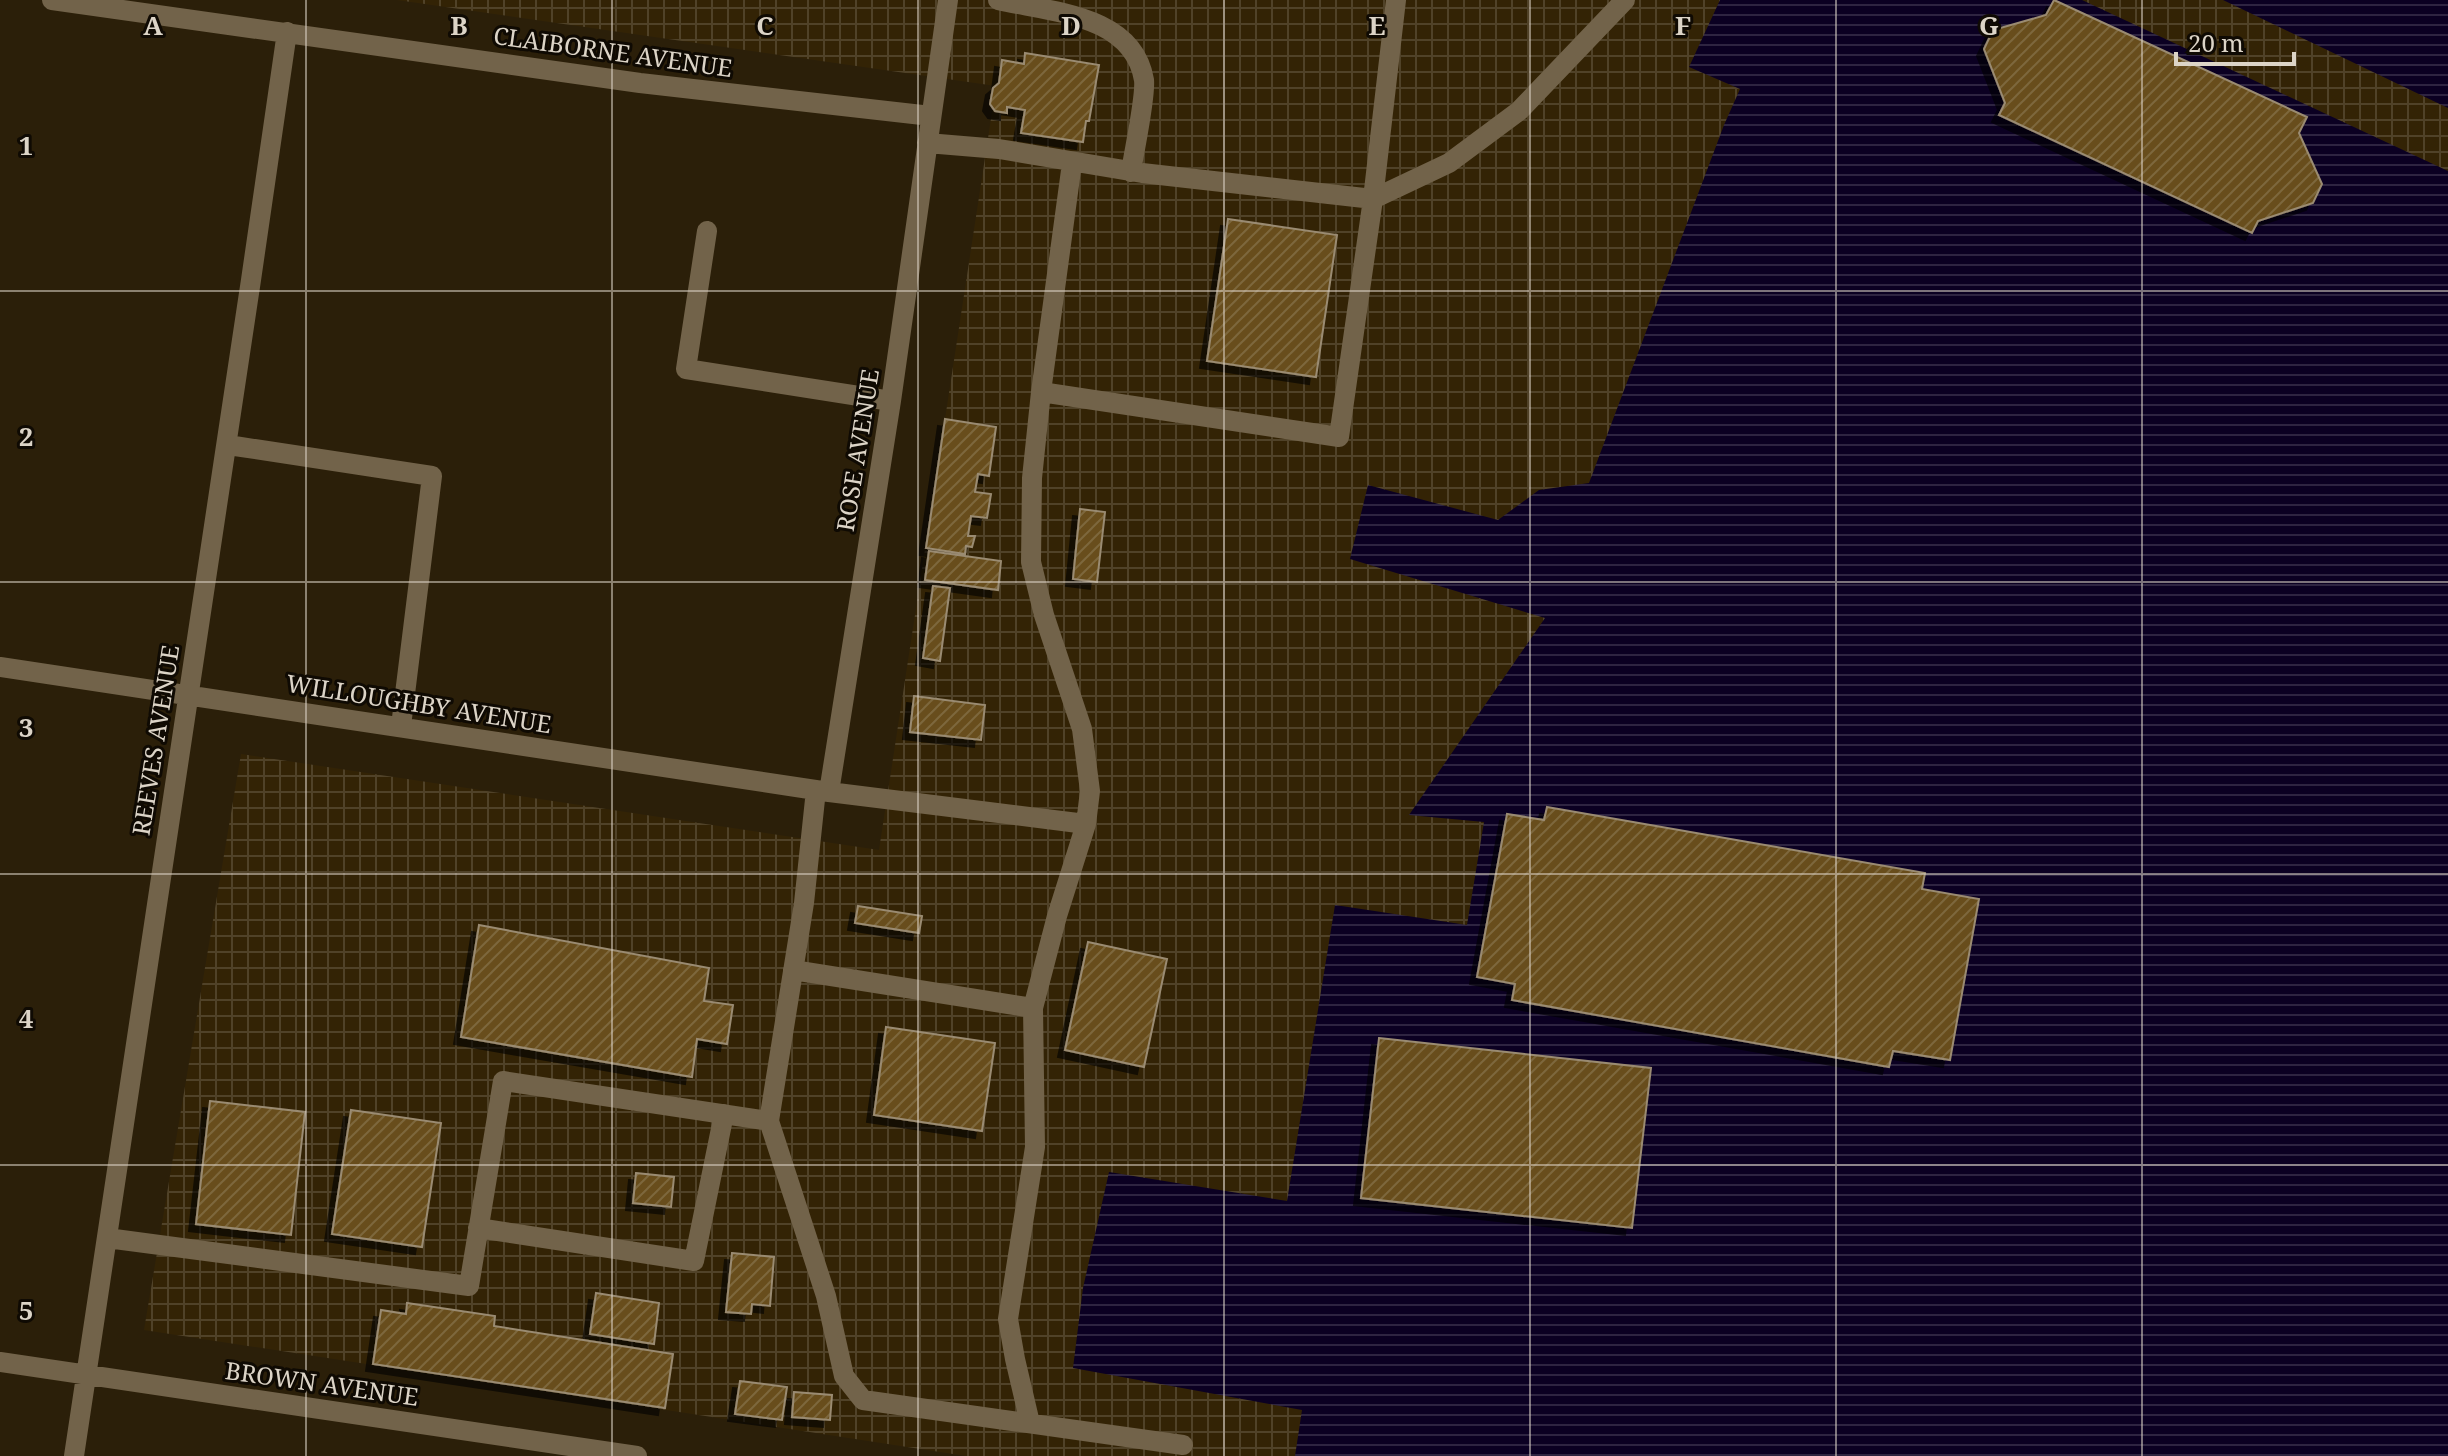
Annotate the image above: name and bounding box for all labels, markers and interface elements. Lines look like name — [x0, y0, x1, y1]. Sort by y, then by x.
text: A — [143, 7, 163, 43]
text: B — [450, 7, 468, 43]
text: C — [756, 7, 774, 43]
text: D — [1061, 7, 1081, 43]
text: E — [1369, 7, 1386, 43]
text: F — [1675, 7, 1691, 43]
text: G — [1979, 7, 1999, 43]
scale bar — [2176, 16, 2294, 66]
street label: CLAIBORNE AVENUE — [491, 18, 735, 84]
text: 20 m — [2188, 26, 2244, 59]
text: 1 — [19, 127, 33, 163]
street label: ROSE AVENUE — [828, 366, 886, 534]
text: 2 — [19, 418, 33, 454]
street label: REEVES AVENUE — [124, 642, 186, 838]
street label: WILLOUGHBY AVENUE — [284, 666, 554, 740]
text: 3 — [19, 709, 33, 745]
text: 4 — [19, 1000, 34, 1036]
text: 5 — [19, 1292, 33, 1328]
street label: BROWN AVENUE — [223, 1353, 421, 1413]

